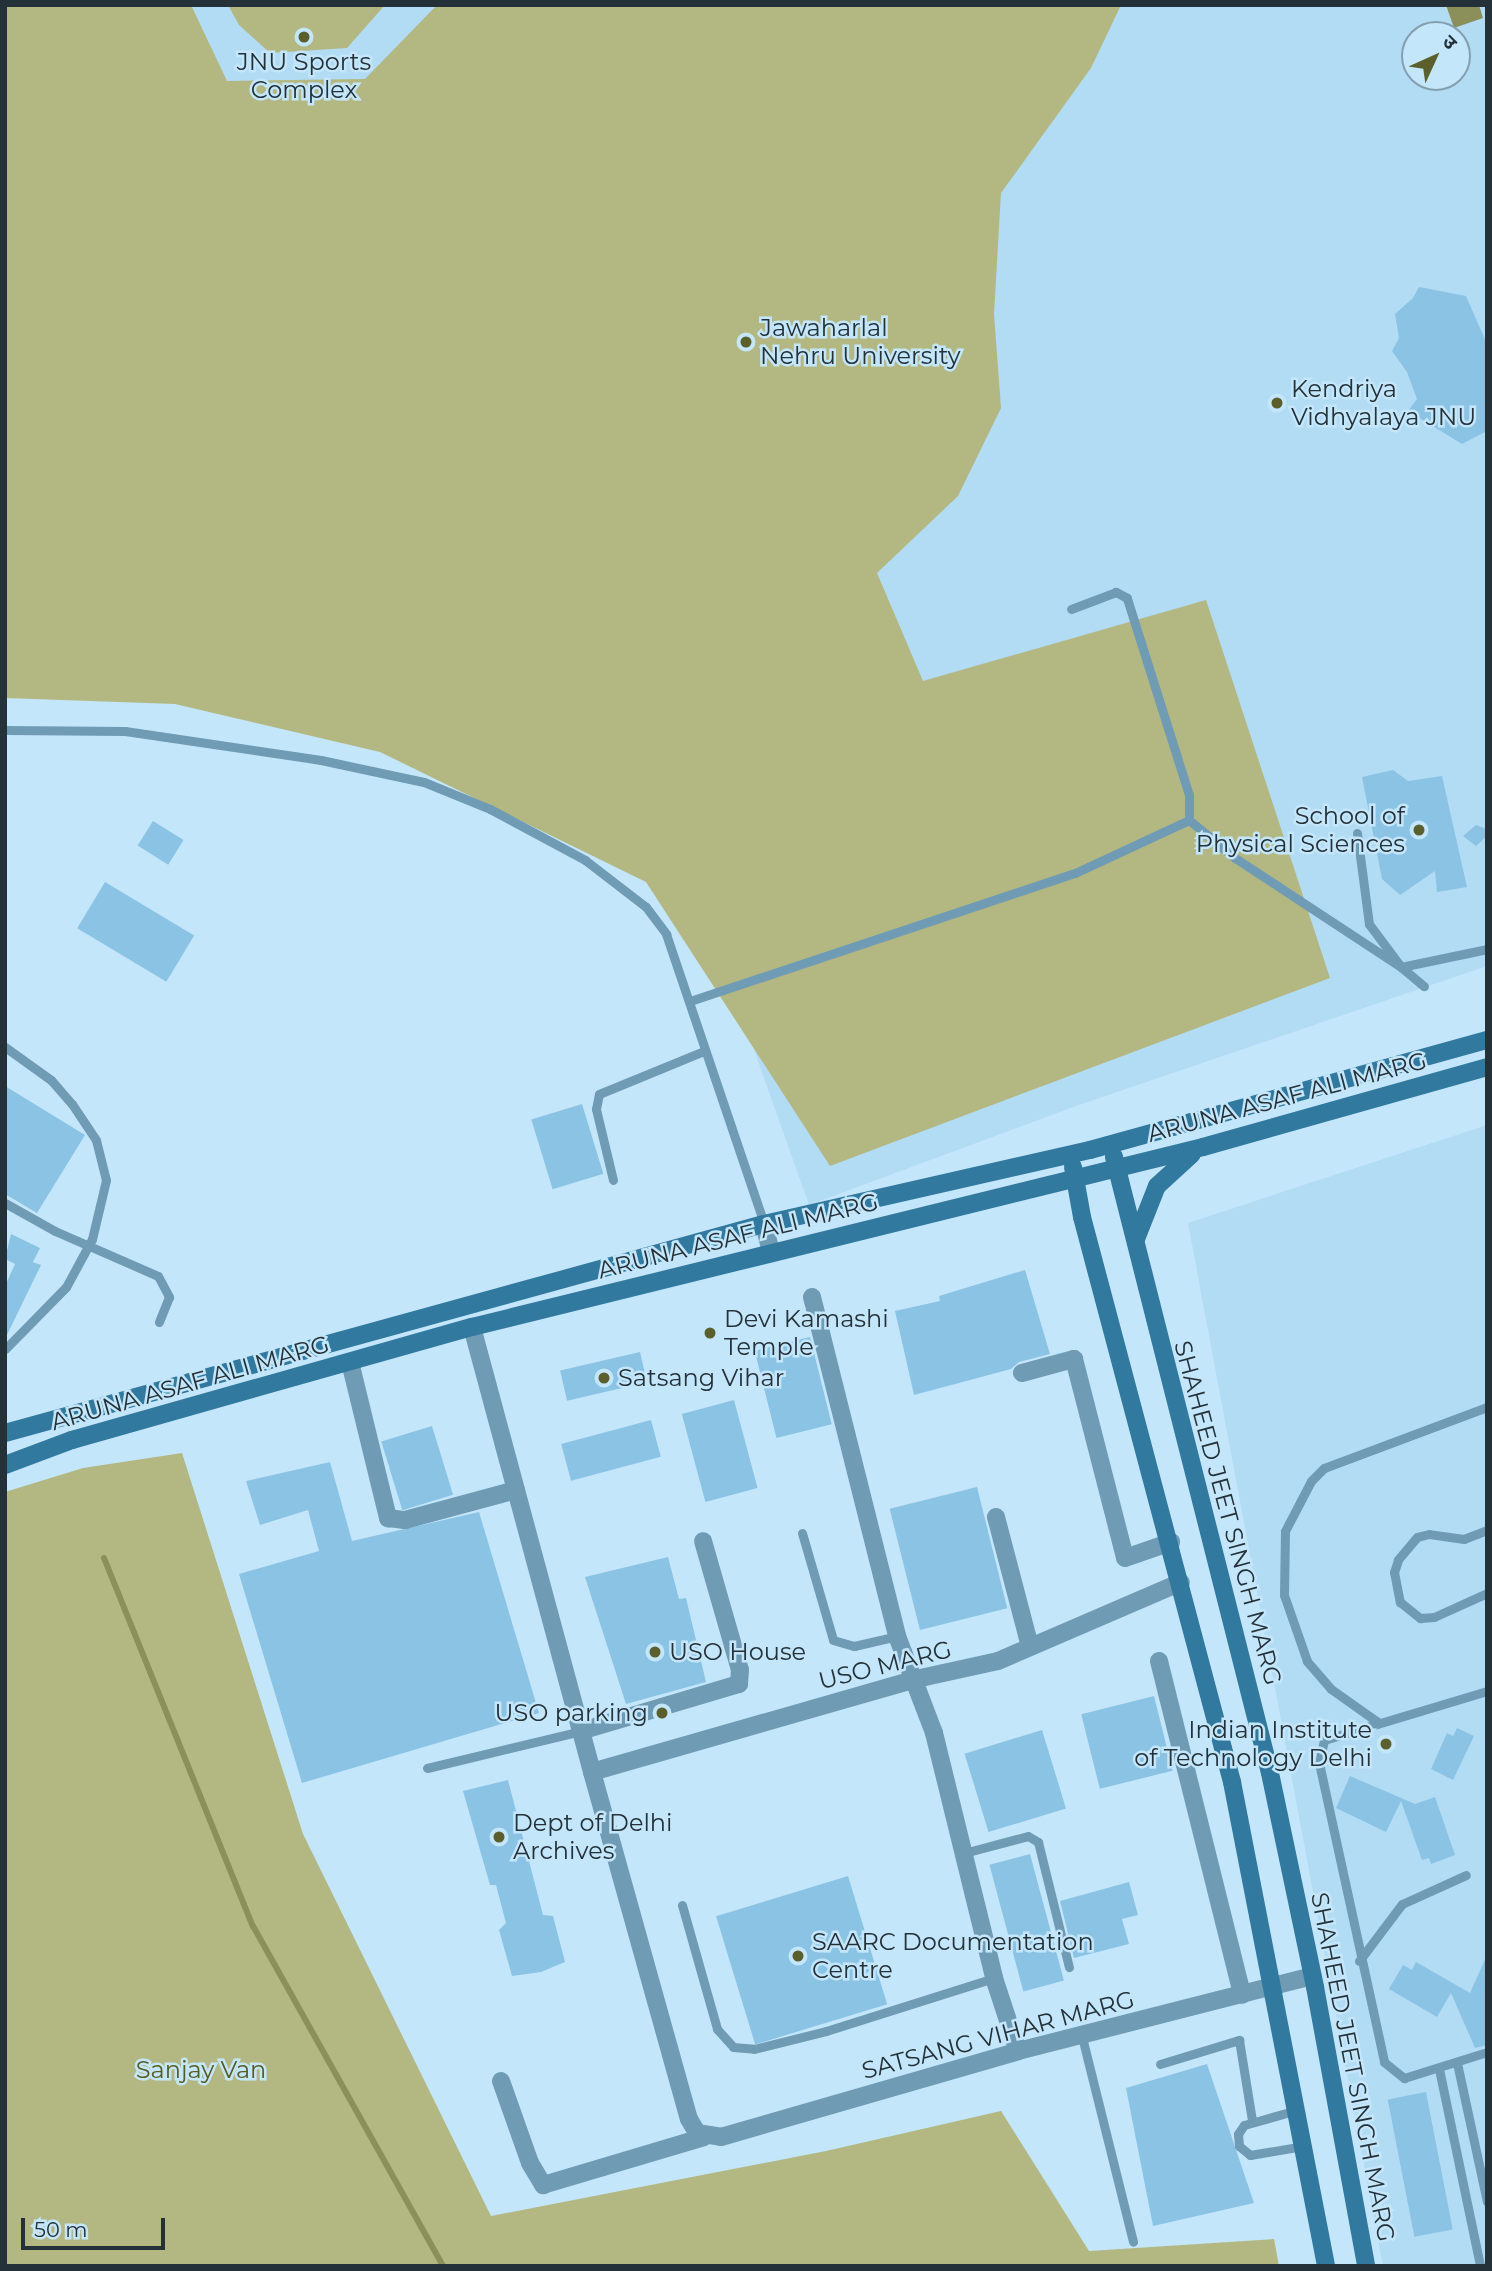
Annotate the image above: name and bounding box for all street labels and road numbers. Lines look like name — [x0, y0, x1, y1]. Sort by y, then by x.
street label: ARUNA ASAF ALI MARG — [1144, 1046, 1430, 1148]
street label: ARUNA ASAF ALI MARG — [595, 1187, 881, 1285]
street label: ARUNA ASAF ALI MARG — [48, 1329, 332, 1437]
street label: SHAHEED JEET SINGH MARG — [1168, 1338, 1288, 1688]
street label: USO MARG — [815, 1635, 955, 1695]
street label: SHAHEED JEET SINGH MARG — [1305, 1890, 1401, 2244]
street label: SATSANG VIHAR MARG — [859, 1985, 1137, 2085]

